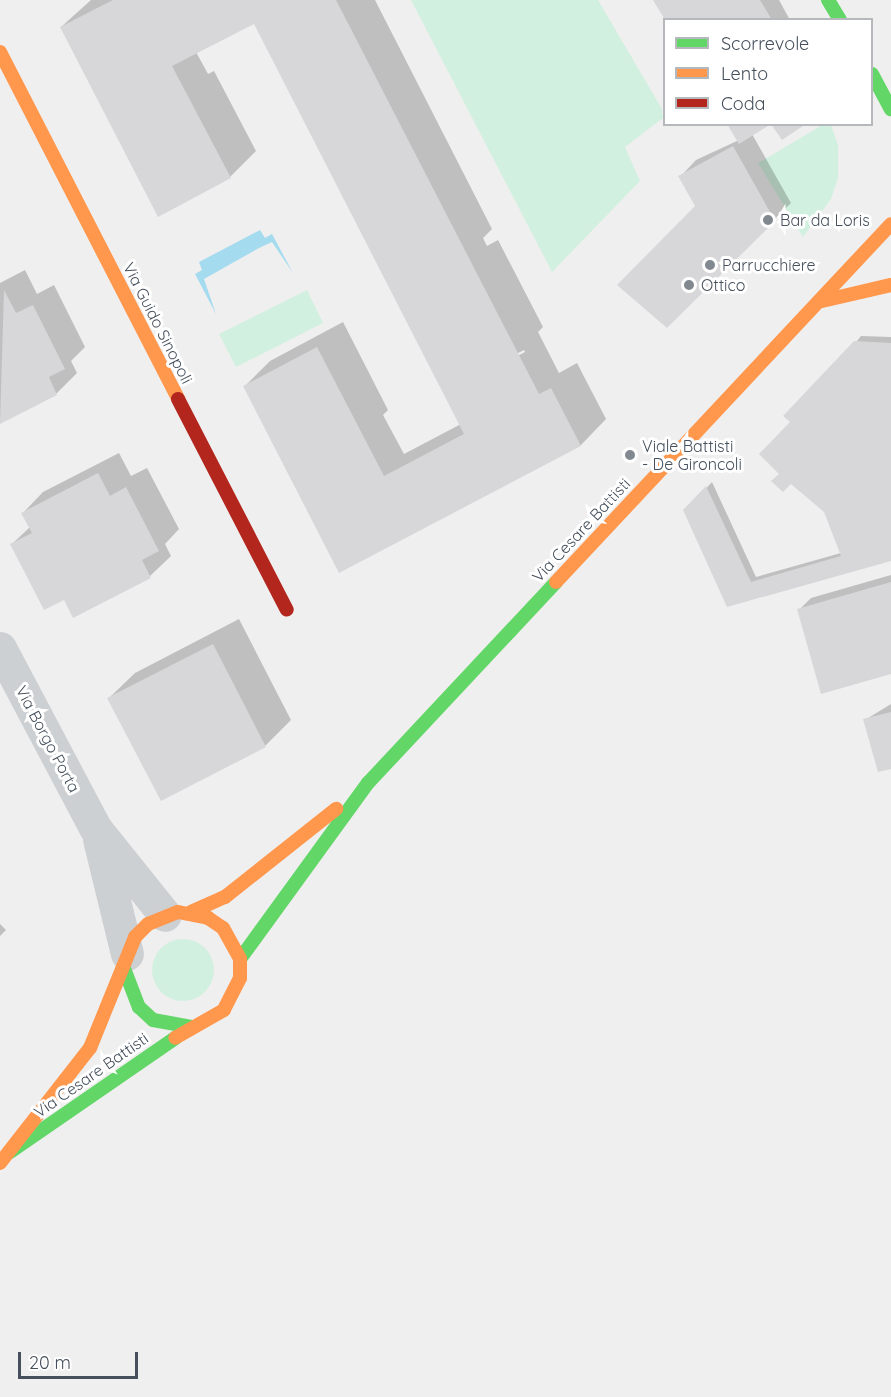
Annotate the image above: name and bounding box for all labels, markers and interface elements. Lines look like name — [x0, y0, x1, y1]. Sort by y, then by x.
legend — [663, 18, 873, 126]
text: Scorrevole — [721, 32, 809, 55]
text: Lento — [721, 62, 768, 85]
text: Coda — [721, 92, 765, 115]
place label: Bar da Loris — [780, 210, 870, 230]
marker: Bar da Loris — [761, 213, 775, 227]
place label: Parrucchiere — [722, 255, 816, 275]
marker: Parrucchiere — [703, 258, 717, 272]
street label: Via Guido Sinopoli — [119, 259, 197, 387]
place label: Ottico — [701, 275, 745, 295]
marker: Ottico — [682, 278, 696, 292]
place label: Viale Battisti - De Gironcoli — [642, 436, 742, 474]
marker: Viale Battisti - De Gironcoli — [623, 448, 637, 462]
street label: Via Cesare Battisti — [528, 474, 634, 586]
street label: Via Borgo Porta — [12, 682, 84, 796]
street label: Via Cesare Battisti — [30, 1028, 152, 1122]
scale bar — [21, 1340, 141, 1378]
text: 20 m — [29, 1351, 71, 1374]

